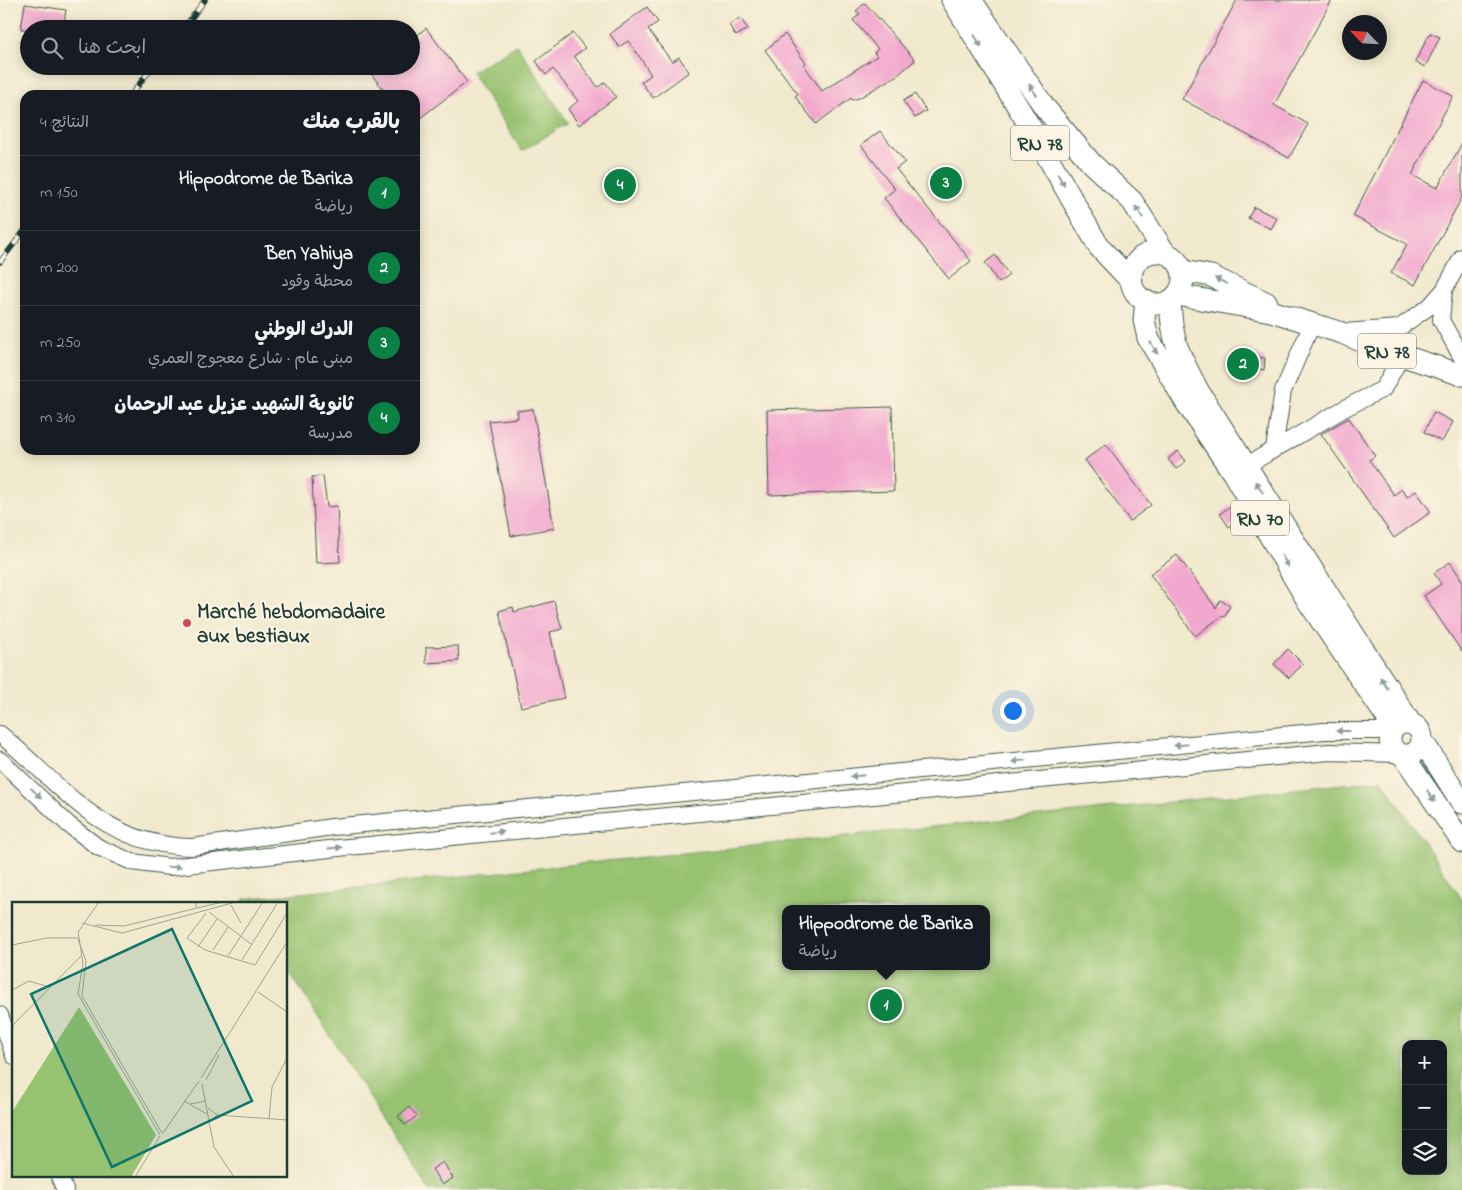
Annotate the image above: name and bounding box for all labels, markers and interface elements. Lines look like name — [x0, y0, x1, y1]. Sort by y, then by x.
north arrow — [1342, 15, 1387, 60]
search box — [20, 20, 420, 75]
icon: search — [38, 34, 66, 62]
text: ابحث هنا — [78, 35, 146, 62]
one-way arrow — [973, 35, 982, 48]
one-way arrow — [1028, 83, 1038, 97]
text: بالقرب منك — [303, 108, 400, 138]
text: النتائج: 4 — [40, 111, 89, 135]
road number: RN 78 — [1011, 126, 1069, 160]
pin: 3 — [930, 164, 962, 202]
text: Hippodrome de Barika — [179, 166, 353, 193]
pin: 4 — [604, 166, 636, 204]
one-way arrow — [1057, 174, 1066, 187]
text: 150 m — [40, 181, 78, 205]
text: 1 — [381, 181, 387, 205]
text: رياضة — [315, 195, 353, 219]
one-way arrow — [1134, 205, 1144, 219]
text: Ben Yahiya — [265, 241, 353, 268]
text: 200 m — [40, 256, 78, 280]
text: 2 — [380, 256, 388, 280]
text: محطة وقود — [281, 270, 353, 294]
one-way arrow — [1214, 277, 1228, 285]
text: الدرك الوطني — [254, 317, 353, 344]
text: 250 m — [40, 331, 80, 355]
text: 3 — [381, 331, 387, 355]
road number: RN 78 — [1358, 334, 1416, 368]
one-way arrow — [1150, 341, 1159, 355]
pin: 2 — [1227, 345, 1259, 383]
text: مبنى عام · شارع معجوج العمري — [148, 347, 353, 371]
text: ثانوية الشهيد عزيل عبد الرحمان — [114, 392, 353, 419]
text: 310 m — [40, 406, 75, 430]
text: 4 — [381, 406, 387, 430]
text: مدرسة — [308, 422, 353, 446]
one-way arrow — [1254, 480, 1263, 494]
road number: RN 70 — [1231, 500, 1289, 536]
one-way arrow — [1280, 555, 1289, 568]
place label: Marché hebdomadaire aux bestiaux — [197, 598, 386, 652]
marker: Marché hebdomadaire aux bestiaux — [181, 617, 193, 629]
one-way arrow — [1380, 676, 1389, 689]
your location — [1000, 698, 1026, 724]
one-way arrow — [1335, 727, 1351, 735]
one-way arrow — [1173, 741, 1189, 749]
one-way arrow — [1011, 757, 1027, 765]
one-way arrow — [849, 772, 865, 780]
one-way arrow — [29, 787, 41, 799]
one-way arrow — [1426, 789, 1435, 802]
one-way arrow — [490, 828, 506, 836]
one-way arrow — [328, 844, 344, 852]
one-way arrow — [166, 862, 182, 870]
inset map — [12, 902, 288, 1178]
popup — [782, 905, 990, 970]
text: Hippodrome de Barika — [799, 911, 973, 938]
text: رياضة — [799, 940, 837, 964]
pin: 1 — [870, 986, 902, 1024]
map controls — [1402, 1040, 1447, 1175]
button: + — [1402, 1040, 1447, 1085]
button: − — [1402, 1085, 1447, 1130]
button: layers — [1402, 1130, 1447, 1175]

